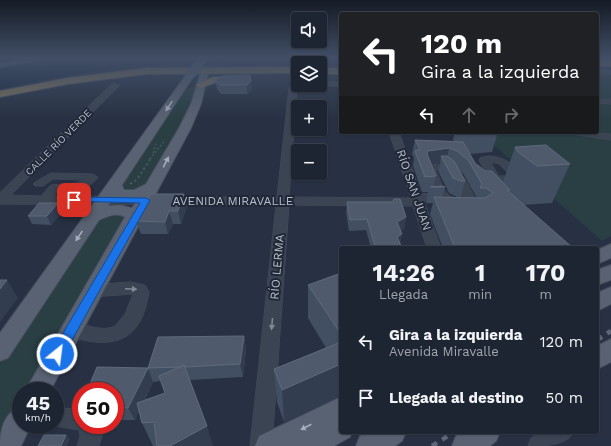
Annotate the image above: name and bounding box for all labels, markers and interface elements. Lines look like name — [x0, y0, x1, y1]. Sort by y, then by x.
map controls — [291, 12, 327, 180]
button: sound — [291, 12, 327, 48]
text: 120 m — [421, 27, 502, 60]
icon: left — [355, 28, 407, 80]
button: layers — [291, 56, 327, 92]
text: Gira a la izquierda — [421, 61, 580, 82]
one-way arrow — [166, 100, 173, 112]
button: + — [291, 100, 327, 136]
icon: left — [416, 104, 438, 126]
icon: ahead — [458, 104, 480, 126]
icon: right — [500, 104, 522, 126]
street label: CALLE RÍO VERDE — [23, 107, 94, 178]
button: − — [291, 144, 327, 180]
street label: RÍO SAN JUAN — [394, 148, 434, 232]
one-way arrow — [163, 156, 169, 168]
pin — [57, 183, 91, 217]
icon: arrive — [63, 189, 85, 211]
street label: AVENIDA MIRAVALLE — [173, 194, 294, 208]
one-way arrow — [75, 231, 83, 241]
street label: RÍO LERMA — [267, 234, 287, 300]
text: 14:26 — [373, 259, 435, 287]
text: 1 — [475, 259, 485, 287]
text: 170 — [526, 259, 565, 287]
one-way arrow — [125, 285, 137, 292]
text: Llegada — [379, 287, 428, 302]
text: min — [468, 287, 492, 302]
text: m — [539, 287, 552, 302]
one-way arrow — [269, 318, 275, 330]
text: Gira a la izquierda — [389, 326, 522, 344]
icon: left — [355, 331, 377, 353]
position arrow — [36, 333, 78, 375]
text: 120 m — [540, 333, 583, 351]
text: Avenida Miravalle — [389, 344, 499, 359]
speed limit sign: 50 — [72, 382, 124, 434]
icon: arrive — [355, 387, 377, 409]
text: Llegada al destino — [389, 389, 524, 407]
text: 50 m — [546, 389, 583, 407]
text: 45 — [26, 391, 50, 415]
text: km/h — [25, 412, 51, 423]
one-way arrow — [301, 424, 312, 430]

